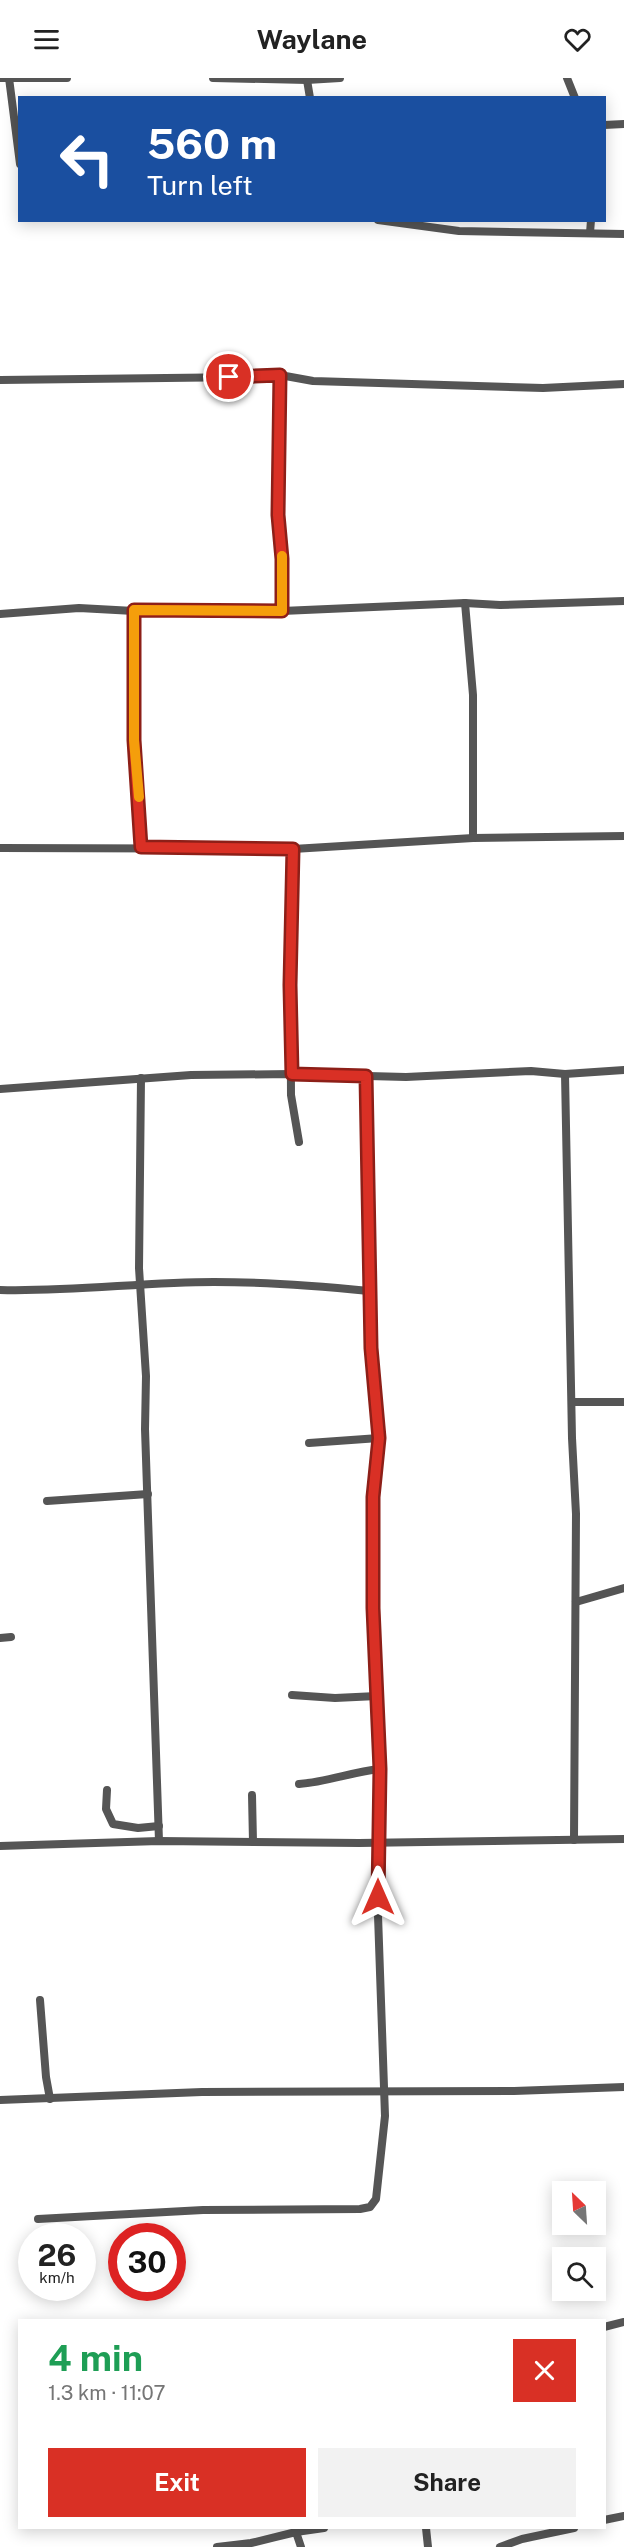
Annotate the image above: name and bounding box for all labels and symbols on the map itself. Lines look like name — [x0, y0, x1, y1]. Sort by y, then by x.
pin — [203, 351, 254, 402]
position arrow — [346, 1865, 410, 1929]
north arrow — [552, 2181, 606, 2235]
speed limit sign: 30 — [108, 2223, 186, 2301]

